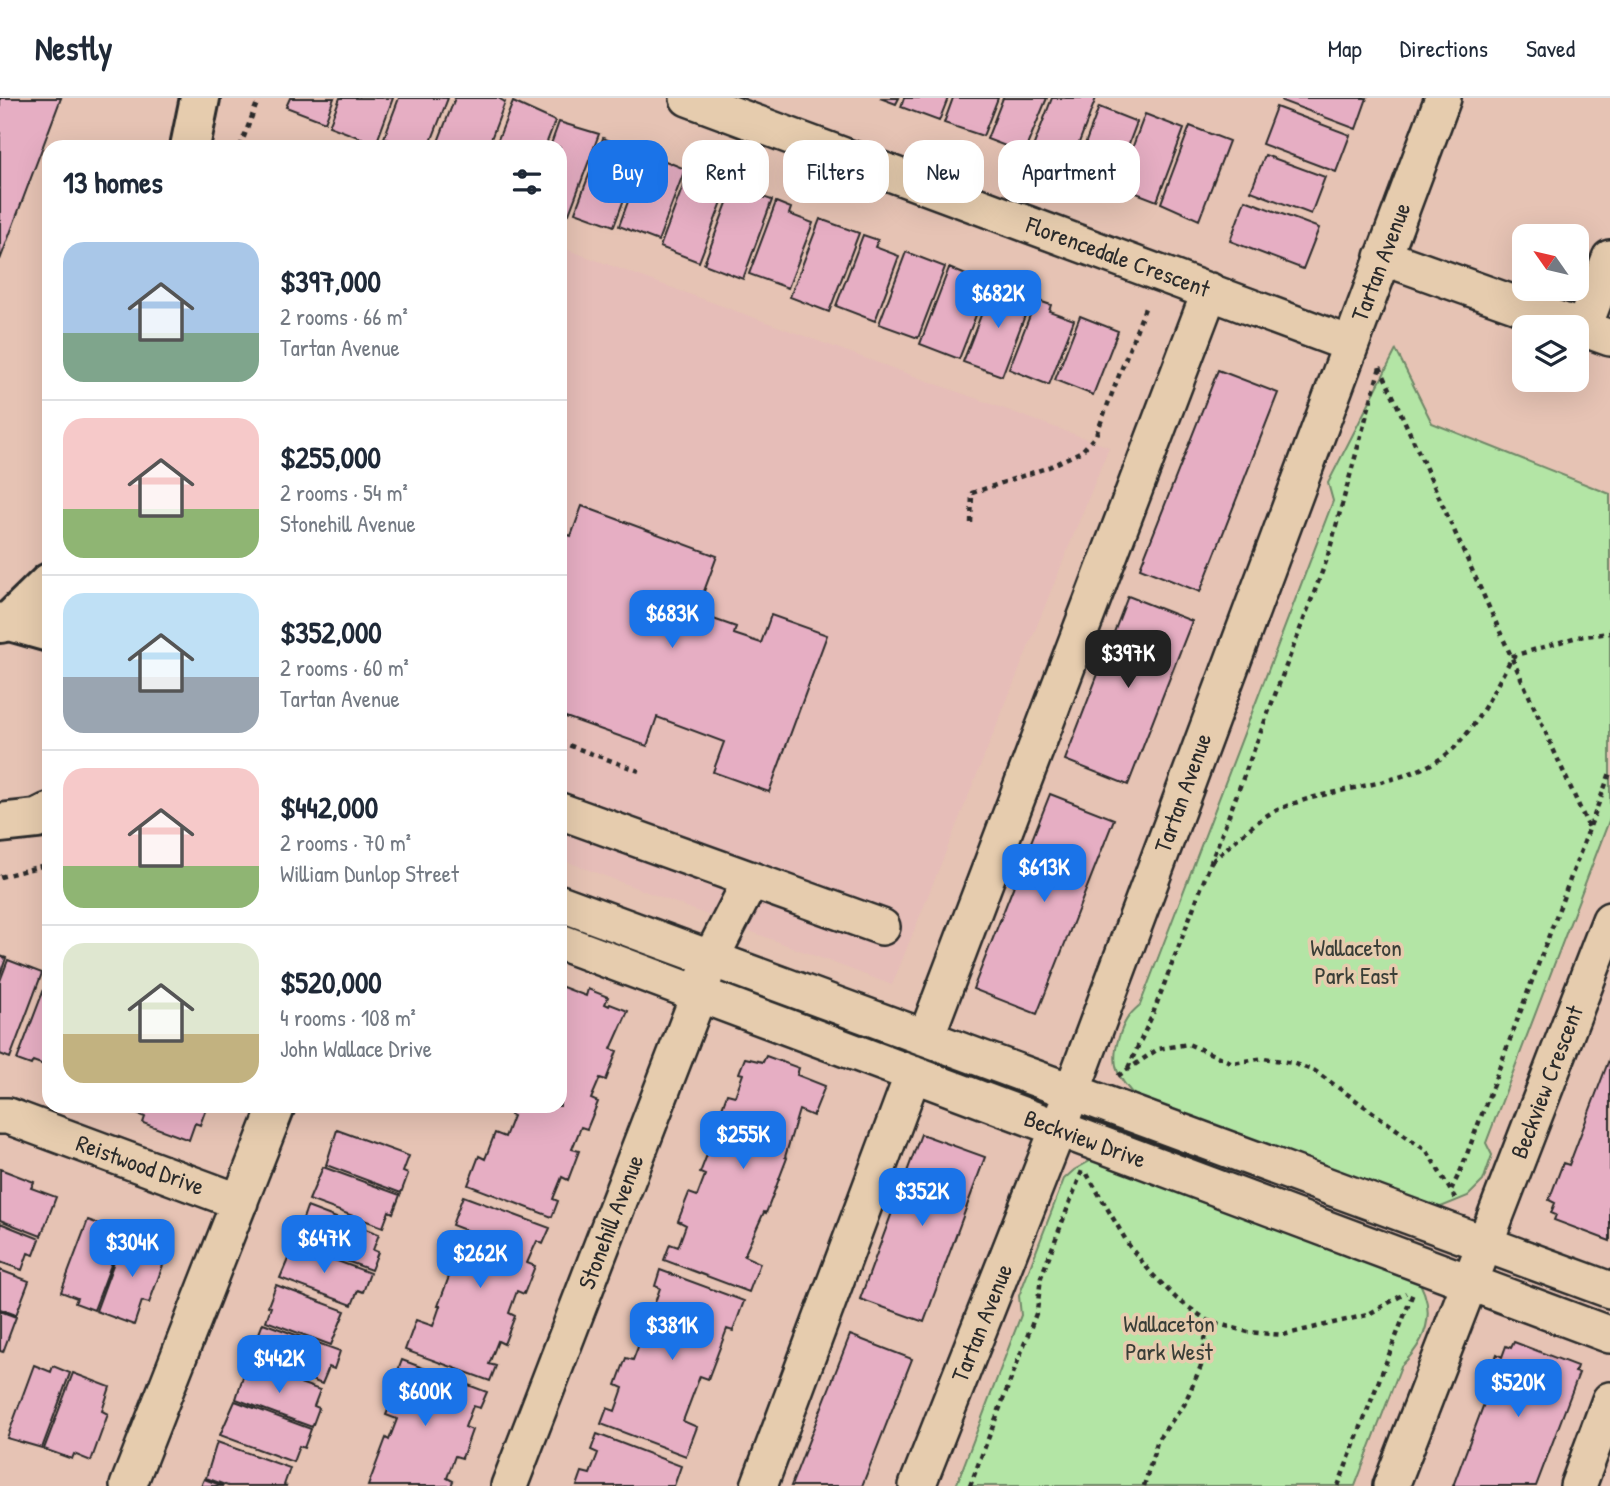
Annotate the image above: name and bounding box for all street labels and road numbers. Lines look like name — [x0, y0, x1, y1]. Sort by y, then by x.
street label: Tartan Avenue — [1343, 197, 1418, 326]
street label: Florencedale Crescent — [1021, 208, 1215, 304]
street label: Tartan Avenue — [1146, 728, 1219, 857]
street label: Beckview Crescent — [1502, 1000, 1590, 1163]
street label: Beckview Drive — [1020, 1101, 1151, 1175]
street label: Reistwood Drive — [72, 1126, 209, 1202]
street label: Stonehill Avenue — [570, 1149, 651, 1293]
street label: Tartan Avenue — [943, 1258, 1019, 1386]

